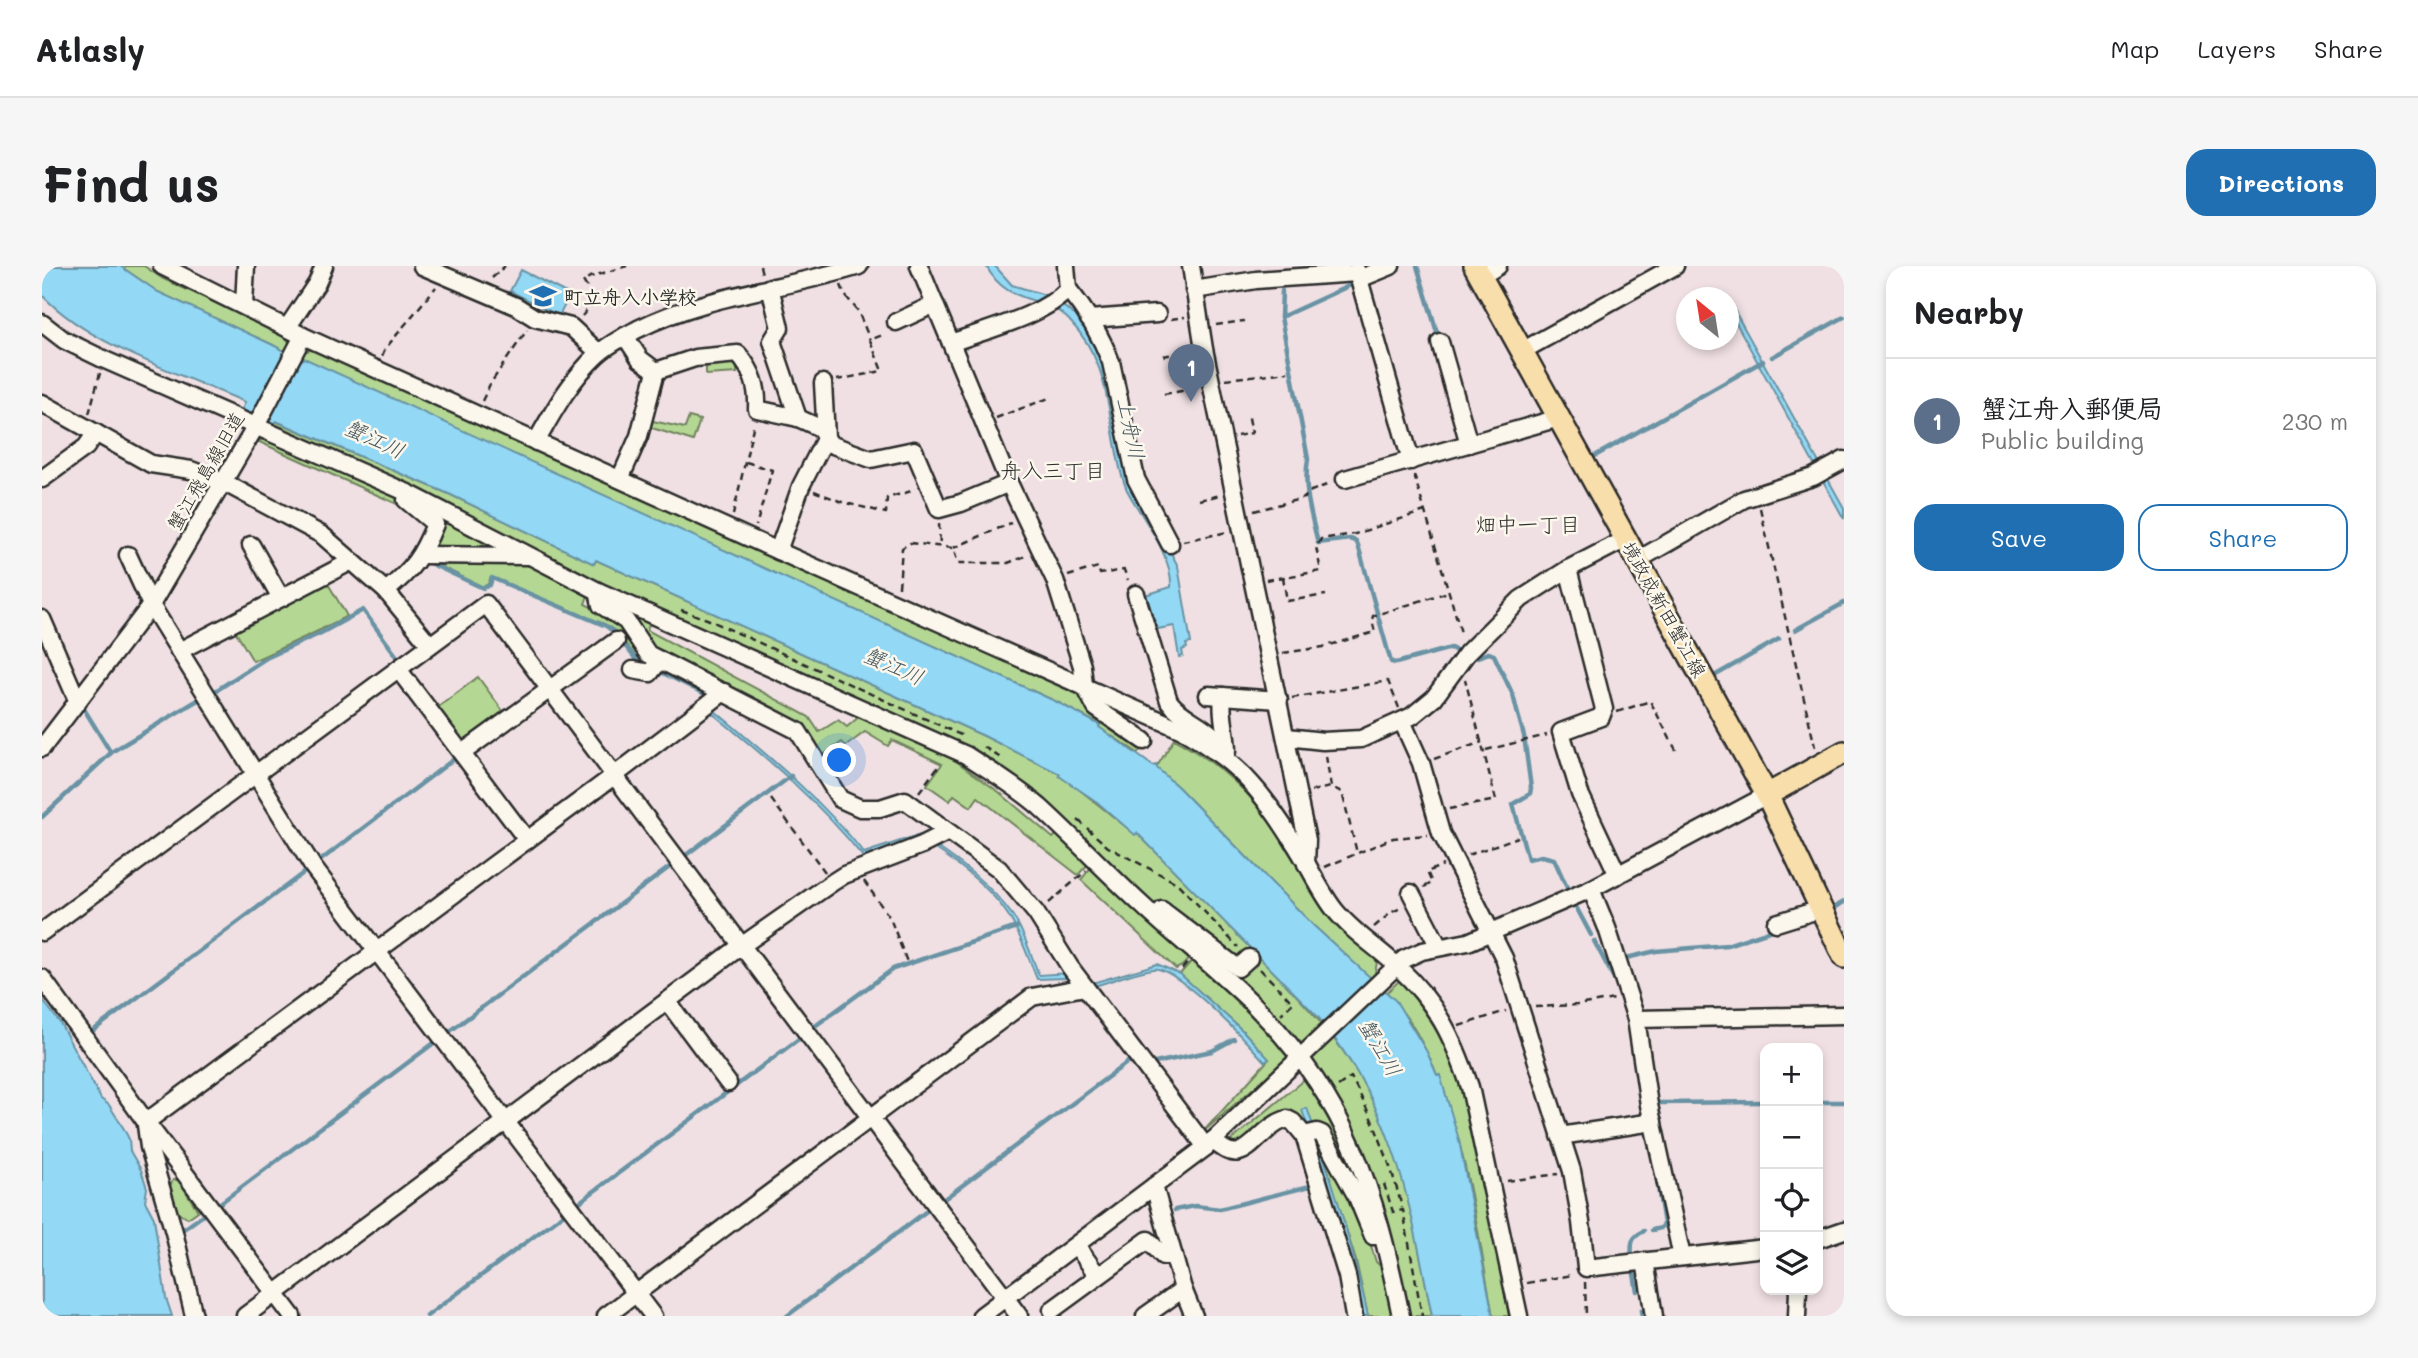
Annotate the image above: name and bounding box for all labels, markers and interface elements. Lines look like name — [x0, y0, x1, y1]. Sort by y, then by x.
text: Atlasly — [35, 27, 145, 70]
text: Map — [2111, 33, 2159, 64]
text: Layers — [2197, 33, 2276, 64]
text: Share — [2314, 33, 2383, 64]
button: Directions — [2186, 149, 2376, 216]
text: Find us — [42, 151, 220, 214]
school or university icon: 町立舟入小学校 — [528, 281, 558, 311]
place label: 町立舟入小学校 — [564, 284, 697, 309]
north arrow — [1676, 287, 1739, 350]
text: Nearby — [1914, 292, 2024, 332]
pin: 1 — [1168, 344, 1214, 402]
text: 蟹江舟入郵便局 — [1981, 391, 2163, 425]
water label: 上舟川 — [1112, 394, 1152, 462]
text: 1 — [1932, 406, 1942, 436]
text: 230 m — [2282, 406, 2348, 436]
street label: 蟹江飛島線旧道 — [161, 407, 249, 535]
water label: 蟹江川 — [341, 412, 409, 464]
text: Public building — [1981, 425, 2144, 455]
district label: 舟入三丁目 — [1001, 456, 1106, 483]
button: Save — [1914, 504, 2124, 571]
button: Share — [2138, 504, 2348, 571]
district label: 畑中一丁目 — [1476, 510, 1581, 537]
street label: 境政成新田蟹江線 — [1617, 536, 1713, 682]
water label: 蟹江川 — [860, 640, 928, 690]
your location — [822, 743, 856, 777]
water label: 蟹江川 — [1354, 1013, 1408, 1081]
map controls — [1760, 1043, 1823, 1295]
button: + — [1760, 1043, 1823, 1106]
button: − — [1760, 1106, 1823, 1169]
button: locate — [1760, 1169, 1823, 1232]
button: layers — [1760, 1232, 1823, 1295]

